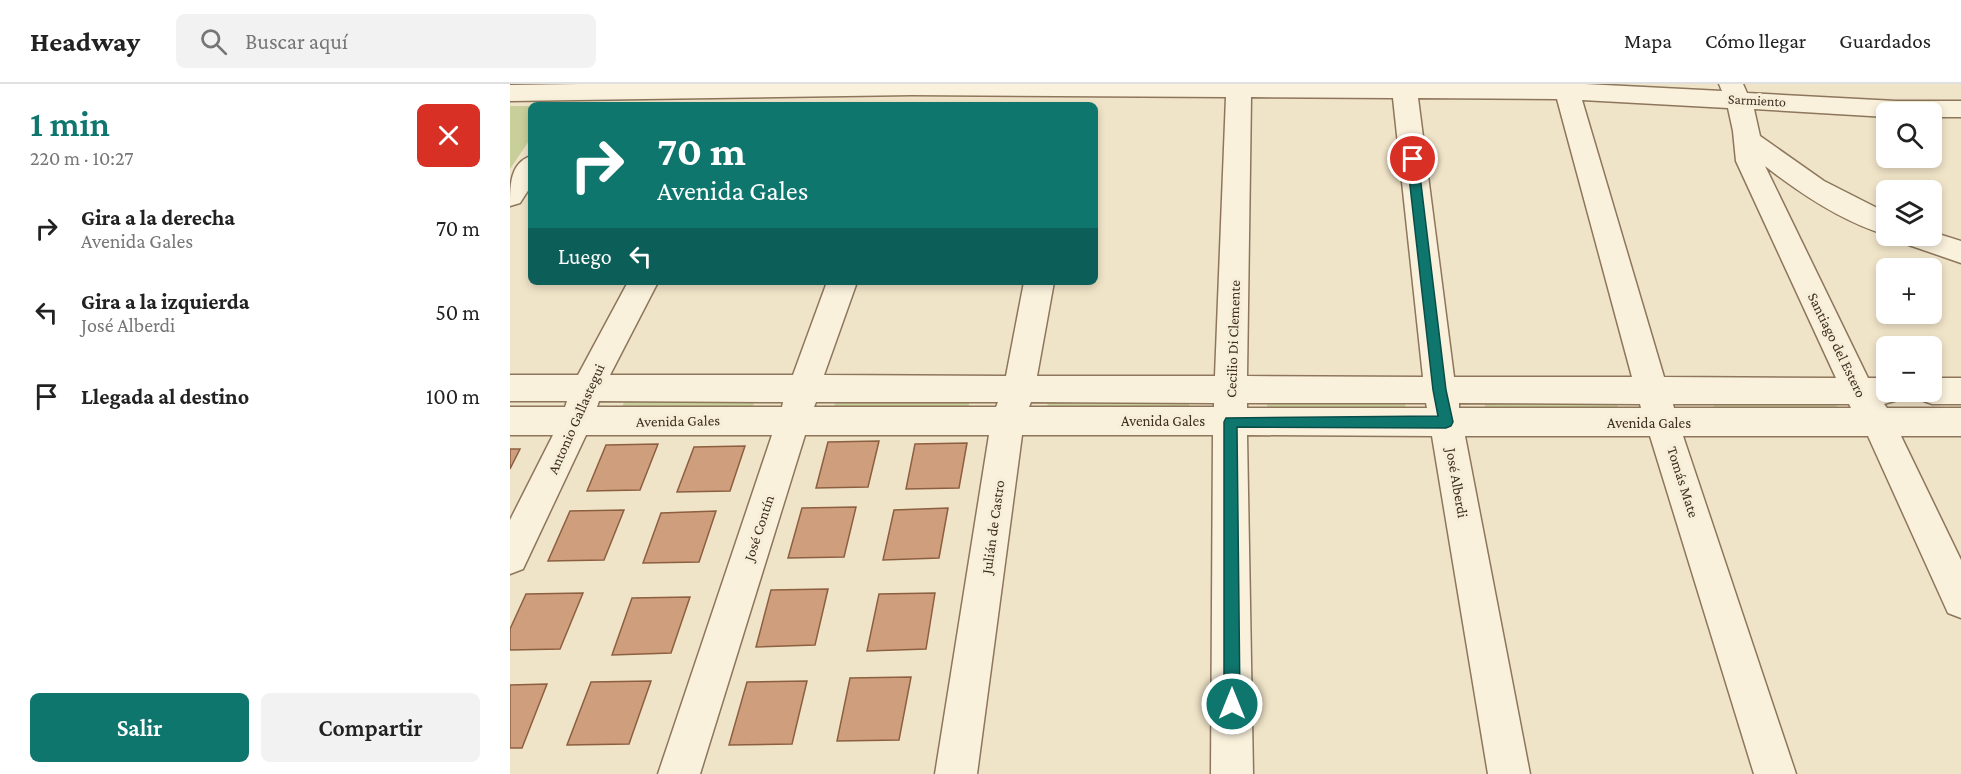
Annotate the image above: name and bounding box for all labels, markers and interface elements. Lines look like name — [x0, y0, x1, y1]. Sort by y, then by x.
search box — [176, 14, 596, 68]
icon: search — [197, 25, 230, 58]
text: Headway — [30, 26, 140, 57]
text: Buscar aquí — [245, 29, 348, 54]
text: Mapa — [1624, 29, 1672, 53]
text: Cómo llegar — [1705, 29, 1806, 53]
text: Guardados — [1839, 29, 1931, 53]
street label: Sarmiento — [1728, 90, 1786, 110]
map controls — [1876, 102, 1942, 402]
button: search — [1876, 102, 1942, 168]
text: 1 min — [30, 104, 110, 144]
button: close — [417, 104, 480, 167]
icon: right — [558, 126, 636, 204]
text: 70 m — [657, 127, 746, 174]
pin — [1387, 133, 1438, 184]
icon: arrive — [1396, 142, 1429, 175]
text: 220 m · 10:27 — [30, 147, 133, 169]
text: Avenida Gales — [657, 176, 808, 206]
button: layers — [1876, 180, 1942, 246]
text: Gira a la derecha — [81, 205, 235, 230]
icon: right — [30, 212, 63, 245]
text: 70 m — [436, 216, 480, 241]
text: Avenida Gales — [81, 230, 193, 252]
icon: left — [624, 240, 657, 273]
text: Luego — [558, 244, 612, 269]
button: + — [1876, 258, 1942, 324]
street label: Cecilio Di Clemente — [1223, 279, 1243, 398]
text: Gira a la izquierda — [81, 289, 250, 314]
street label: Santiago del Estero — [1804, 290, 1869, 400]
icon: left — [30, 296, 63, 329]
text: 50 m — [435, 300, 480, 325]
text: José Alberdi — [81, 314, 175, 336]
button: − — [1876, 336, 1942, 402]
street label: Antonio Gallastegui — [545, 361, 608, 477]
icon: arrive — [30, 380, 63, 413]
text: Llegada al destino — [81, 384, 249, 409]
text: 100 m — [426, 384, 480, 409]
street label: Avenida Gales — [636, 412, 720, 430]
street label: Avenida Gales — [1121, 413, 1205, 429]
street label: Avenida Gales — [1607, 415, 1691, 431]
street label: José Alberdi — [1442, 445, 1471, 519]
street label: Tomás Mate — [1664, 445, 1702, 520]
street label: Julián de Castro — [978, 479, 1008, 577]
street label: José Contín — [740, 493, 778, 565]
position arrow — [1200, 672, 1264, 736]
button: Salir — [30, 693, 249, 762]
button: Compartir — [261, 693, 480, 762]

